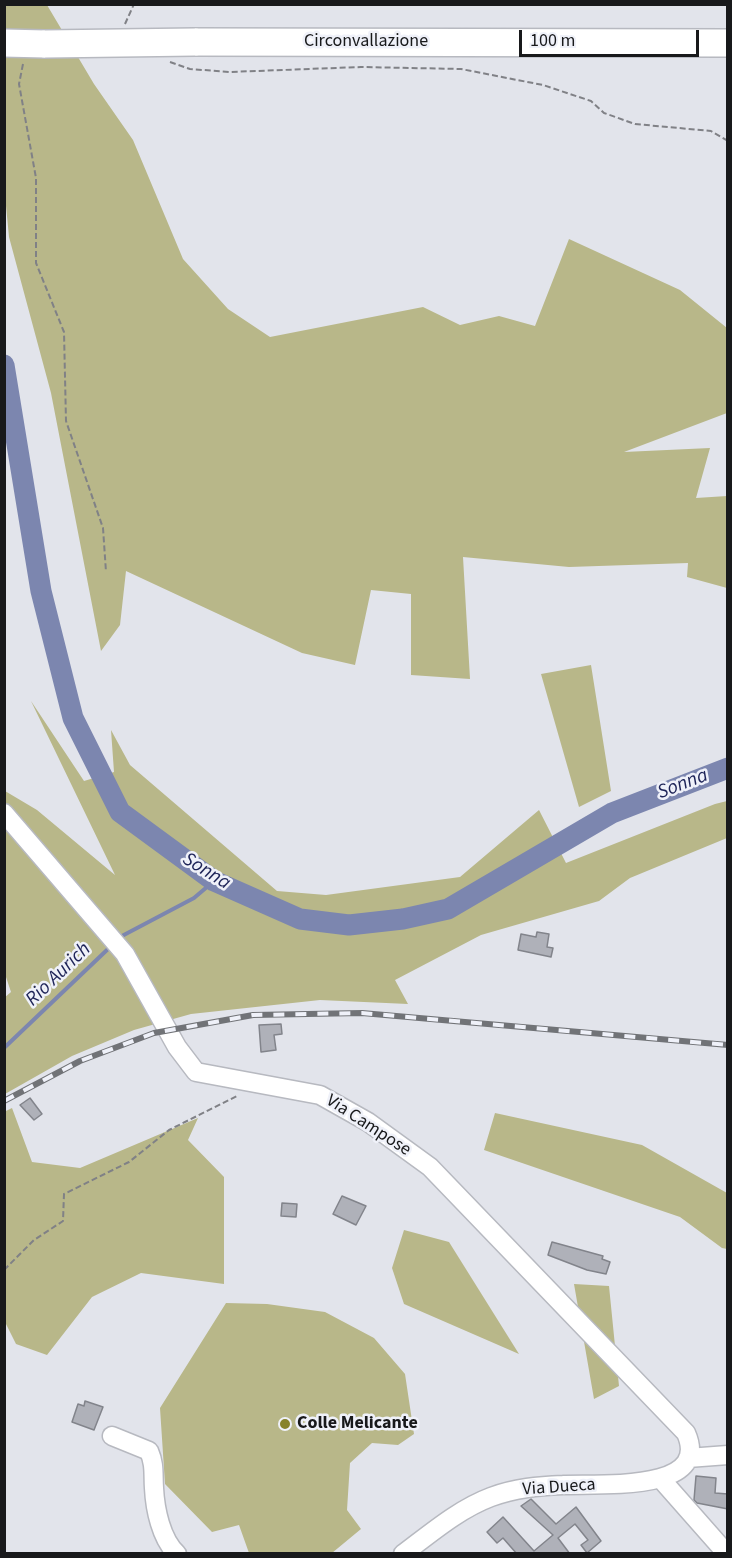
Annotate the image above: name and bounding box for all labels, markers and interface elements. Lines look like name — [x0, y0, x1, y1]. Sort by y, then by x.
scale bar — [522, 18, 702, 56]
text: 100 m — [530, 28, 575, 53]
street label: Circonvallazione — [304, 31, 428, 53]
water label: Sonna — [654, 764, 712, 806]
water label: Sonna — [178, 848, 234, 896]
water label: Rio Aurich — [21, 938, 97, 1012]
street label: Via Campose — [322, 1091, 414, 1161]
place label: Colle Melicante — [297, 1413, 418, 1435]
marker: Colle Melicante — [278, 1417, 292, 1431]
street label: Via Dueca — [522, 1475, 596, 1501]

